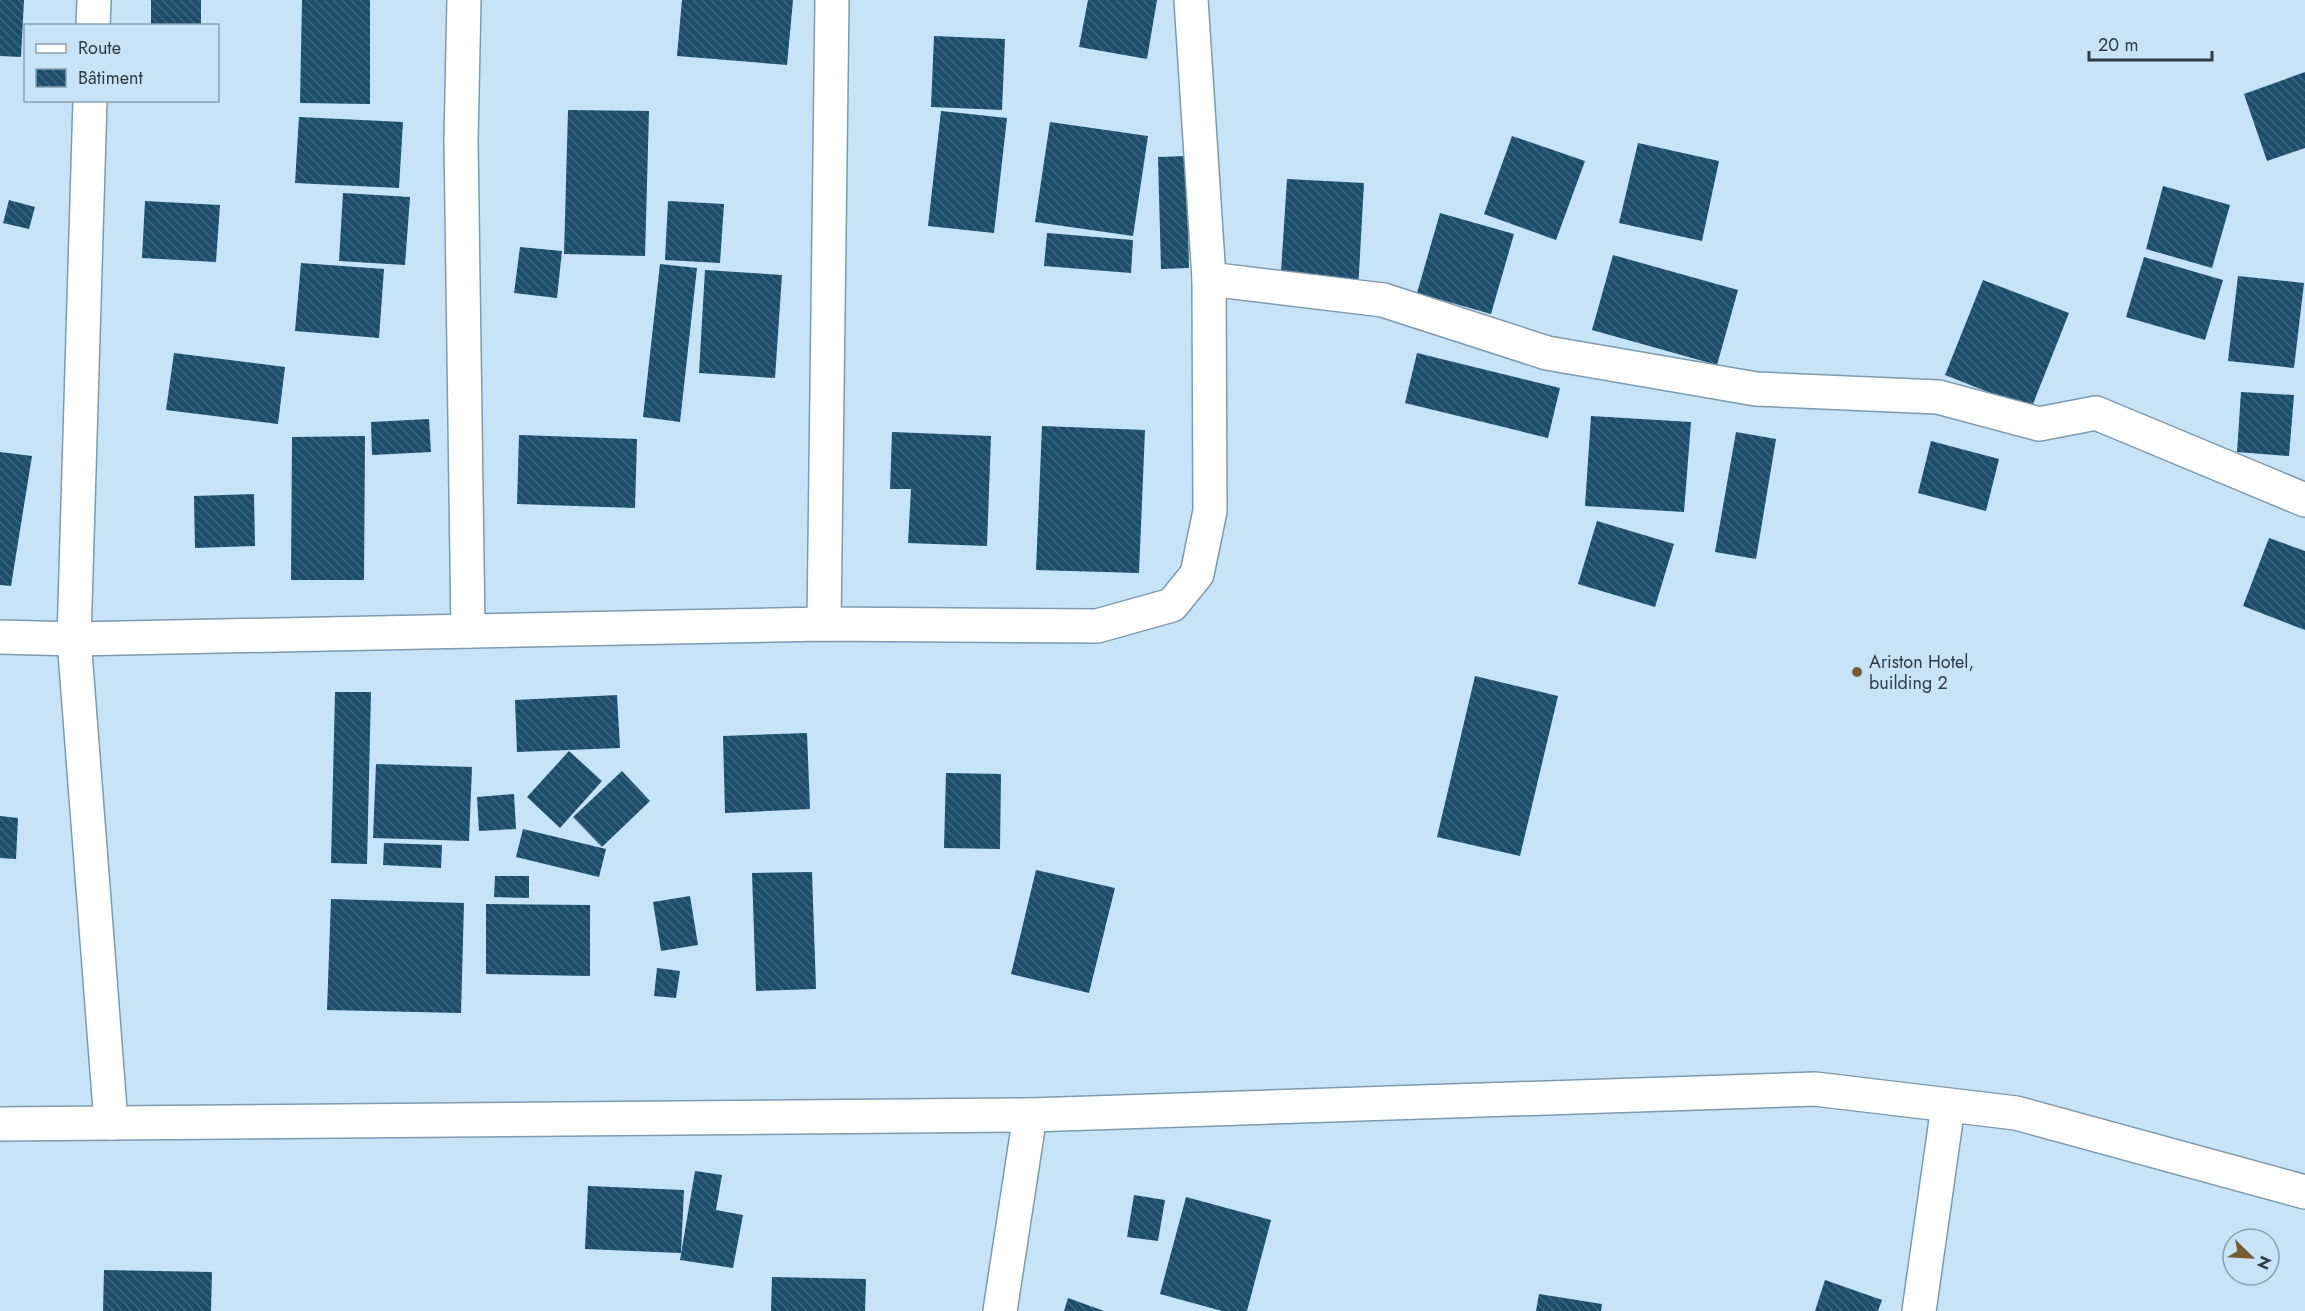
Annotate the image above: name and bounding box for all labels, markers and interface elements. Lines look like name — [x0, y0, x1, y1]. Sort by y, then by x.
legend — [24, 24, 219, 102]
scale bar — [2089, 24, 2212, 62]
text: 20 m — [2098, 32, 2138, 58]
text: Route — [78, 35, 121, 61]
text: Bâtiment — [78, 65, 144, 91]
place label: Ariston Hotel, building 2 — [1869, 649, 1974, 696]
marker: Ariston Hotel, building 2 — [1850, 665, 1864, 679]
north arrow — [2221, 1227, 2281, 1287]
text: N — [2251, 1252, 2277, 1273]

